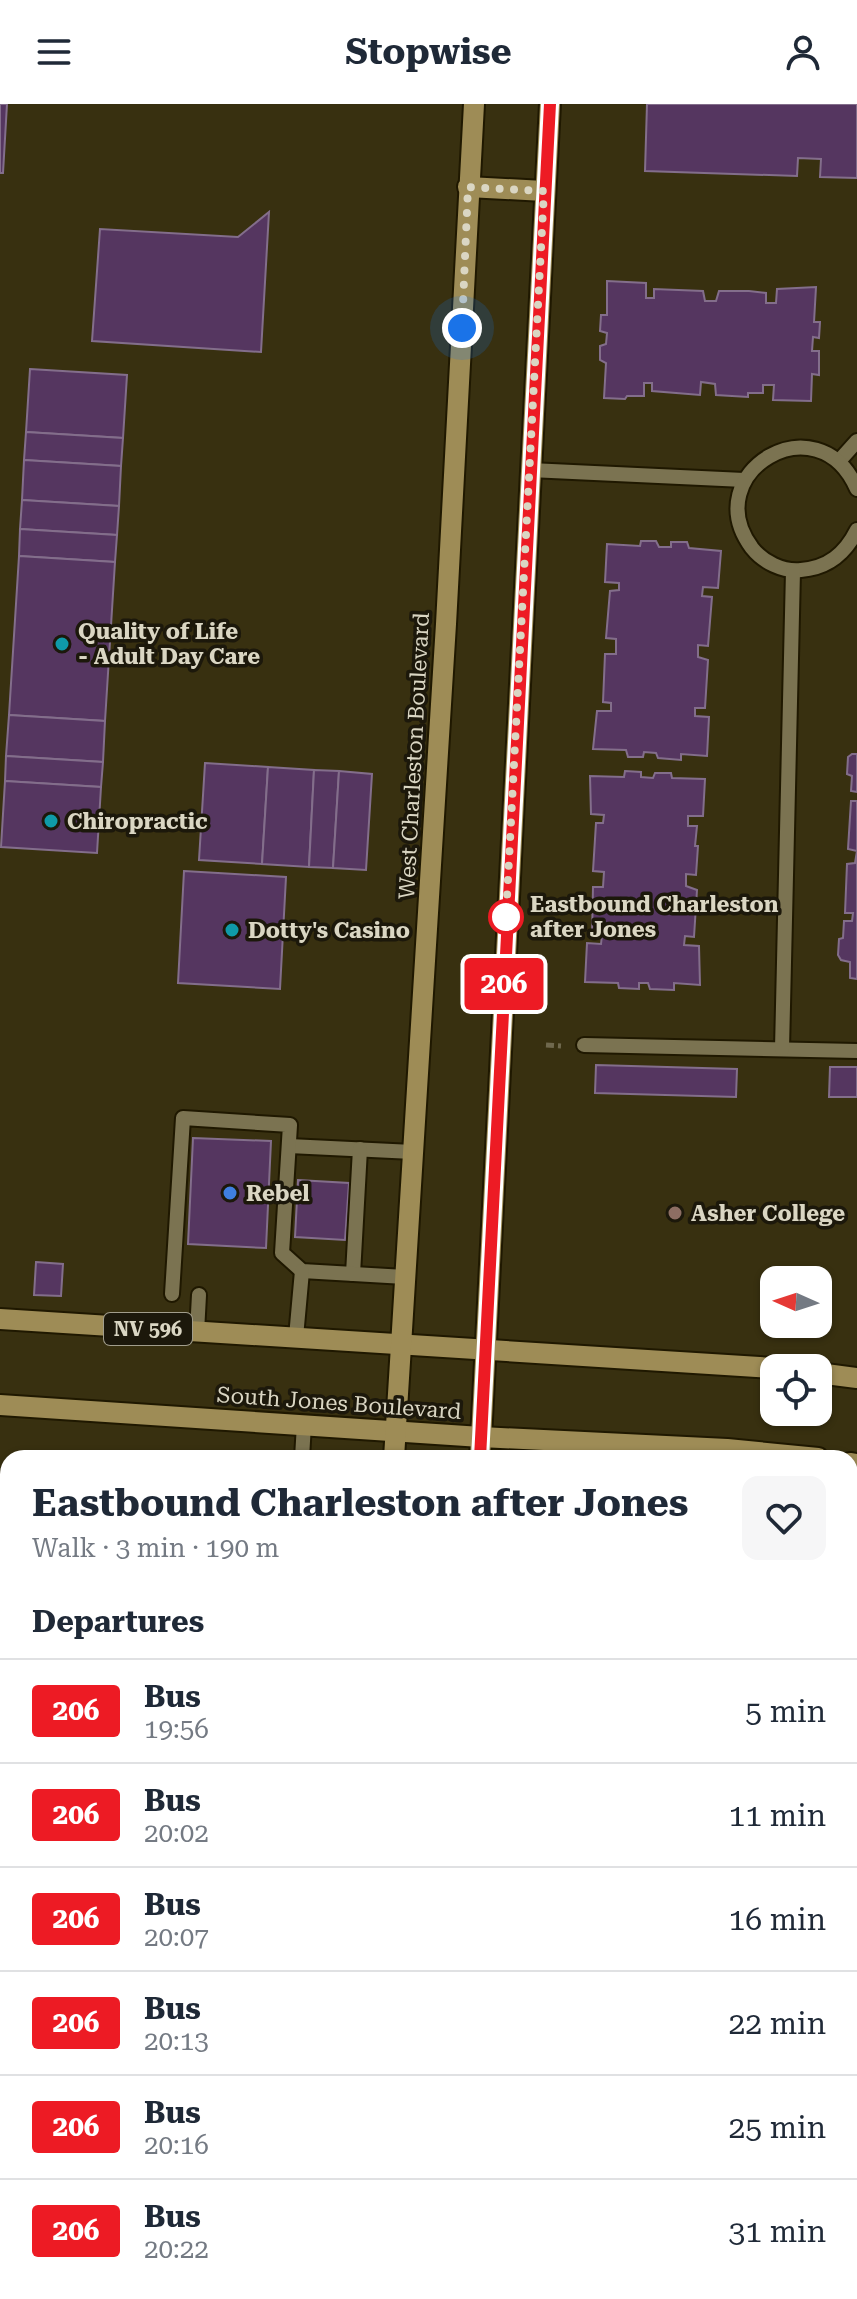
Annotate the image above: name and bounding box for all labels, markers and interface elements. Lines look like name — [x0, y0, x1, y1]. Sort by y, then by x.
icon: menu — [32, 30, 76, 74]
icon: person — [781, 30, 825, 74]
text: Stopwise — [345, 31, 512, 73]
your location — [442, 308, 482, 348]
street label: West Charleston Boulevard — [394, 612, 434, 900]
place label: Quality of Life - Adult Day Care — [78, 619, 260, 669]
marker: Quality of Life - Adult Day Care — [53, 635, 71, 653]
place label: Chiropractic — [67, 809, 208, 834]
marker: Chiropractic — [42, 812, 60, 830]
place label: Eastbound Charleston after Jones — [530, 892, 779, 942]
marker: Eastbound Charleston after Jones — [489, 900, 523, 934]
place label: Dotty's Casino — [248, 918, 410, 943]
marker: Dotty's Casino — [223, 921, 241, 939]
line badge: 206 — [458, 958, 550, 1010]
text: 206 — [480, 967, 528, 1000]
place label: Rebel — [246, 1181, 310, 1206]
marker: Rebel — [221, 1184, 239, 1202]
place label: Asher College — [691, 1201, 845, 1226]
marker: Asher College — [666, 1204, 684, 1222]
north arrow — [760, 1266, 832, 1338]
map controls — [760, 1266, 832, 1426]
road number: NV 596 — [104, 1313, 192, 1345]
button: locate — [760, 1354, 832, 1426]
street label: South Jones Boulevard — [216, 1382, 462, 1424]
button: heart — [742, 1476, 826, 1560]
text: Eastbound Charleston after Jones — [32, 1481, 688, 1525]
text: Walk · 3 min · 190 m — [32, 1533, 279, 1563]
text: Departures — [32, 1604, 204, 1639]
text: Bus — [144, 1679, 201, 1714]
text: 206 — [52, 1694, 100, 1727]
text: 5 min — [745, 1694, 826, 1729]
text: 19:56 — [144, 1714, 209, 1744]
text: Bus — [144, 1783, 201, 1818]
text: 206 — [52, 1798, 100, 1831]
text: 11 min — [729, 1798, 826, 1833]
text: 20:02 — [144, 1818, 209, 1848]
text: Bus — [144, 1887, 201, 1922]
text: 206 — [52, 1902, 100, 1935]
text: 16 min — [729, 1902, 826, 1937]
text: 20:07 — [144, 1922, 209, 1952]
text: Bus — [144, 1991, 201, 2026]
text: 206 — [52, 2006, 100, 2039]
text: 22 min — [729, 2006, 826, 2041]
text: 20:13 — [144, 2026, 209, 2056]
text: Bus — [144, 2095, 201, 2130]
text: 206 — [52, 2110, 100, 2143]
text: 25 min — [729, 2110, 826, 2145]
text: 20:16 — [144, 2130, 209, 2160]
text: Bus — [144, 2199, 201, 2234]
text: 206 — [52, 2214, 100, 2247]
text: 31 min — [729, 2214, 826, 2249]
text: 20:22 — [144, 2234, 209, 2264]

